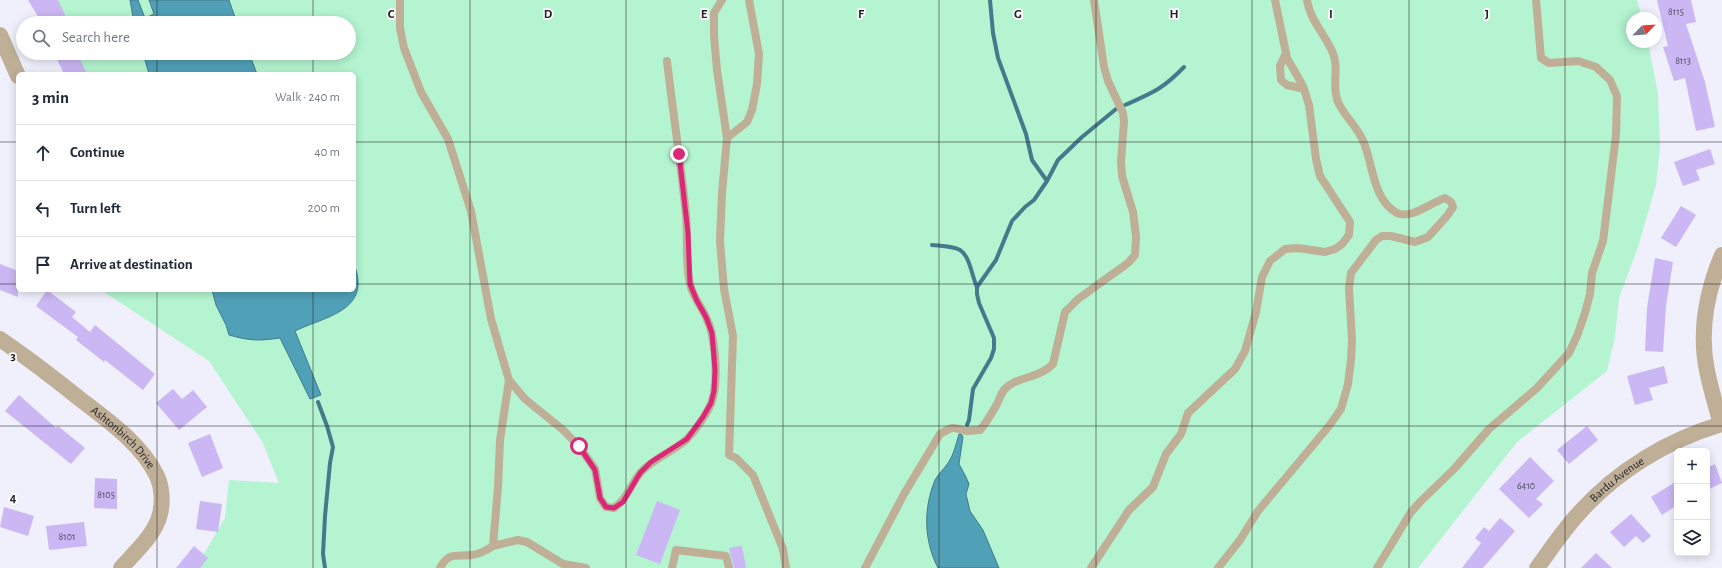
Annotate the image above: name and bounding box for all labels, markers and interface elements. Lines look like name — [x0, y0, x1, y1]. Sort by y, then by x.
house number: 8115 — [1668, 7, 1684, 17]
text: C — [388, 8, 395, 21]
text: D — [544, 8, 553, 21]
text: E — [701, 8, 708, 21]
text: F — [858, 8, 865, 21]
text: G — [1014, 8, 1022, 21]
text: H — [1169, 8, 1179, 21]
text: I — [1329, 8, 1333, 21]
text: J — [1485, 8, 1489, 21]
north arrow — [1626, 12, 1662, 48]
search box — [16, 16, 356, 60]
icon: search — [30, 27, 52, 49]
text: Search here — [62, 30, 130, 45]
house number: 8113 — [1675, 56, 1691, 66]
text: 3 min — [32, 89, 69, 106]
text: Walk · 240 m — [275, 91, 340, 104]
icon: ahead — [32, 142, 54, 164]
text: Continue — [70, 145, 125, 160]
route end — [670, 145, 688, 163]
text: 40 m — [314, 146, 340, 159]
icon: left — [32, 198, 54, 220]
text: Turn left — [70, 201, 121, 216]
text: 200 m — [308, 202, 340, 215]
icon: arrive — [32, 254, 54, 276]
text: Arrive at destination — [70, 257, 193, 272]
text: 3 — [10, 350, 16, 363]
street label: Ashtonbirch Drive — [89, 404, 157, 471]
route start — [570, 437, 588, 455]
map controls — [1674, 448, 1710, 556]
button: + — [1674, 448, 1710, 484]
street label: Bardu Avenue — [1587, 455, 1646, 504]
house number: 6410 — [1517, 481, 1535, 491]
button: − — [1674, 484, 1710, 520]
house number: 8105 — [97, 490, 115, 500]
text: 4 — [10, 492, 17, 505]
button: layers — [1674, 520, 1710, 556]
house number: 8101 — [59, 532, 75, 542]

